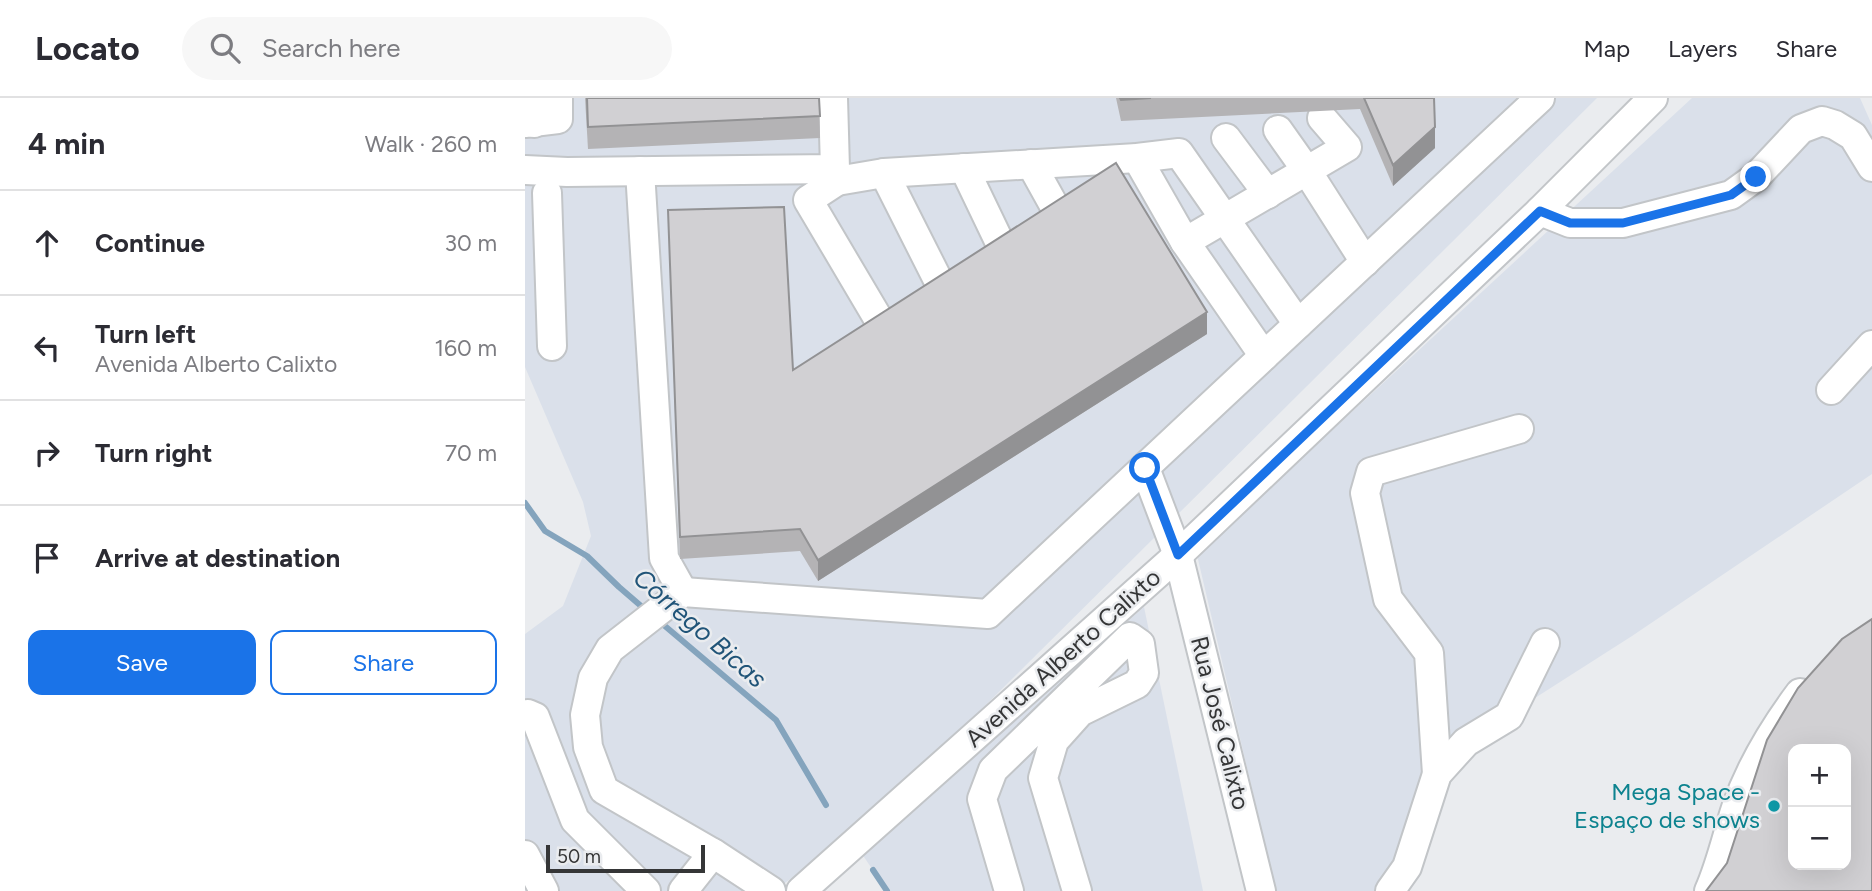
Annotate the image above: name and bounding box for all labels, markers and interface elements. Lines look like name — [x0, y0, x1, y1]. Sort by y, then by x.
search box — [182, 17, 672, 80]
text: Locato — [35, 29, 140, 68]
icon: search — [206, 29, 244, 67]
text: Search here — [262, 32, 401, 64]
text: Map — [1583, 34, 1630, 63]
text: Layers — [1668, 34, 1737, 63]
text: Share — [1775, 34, 1837, 63]
text: 4 min — [28, 125, 105, 162]
text: Walk · 260 m — [365, 130, 497, 158]
route end — [1740, 161, 1771, 192]
icon: ahead — [28, 224, 66, 262]
text: Continue — [95, 227, 205, 259]
text: 30 m — [444, 229, 497, 257]
text: Turn left — [95, 318, 196, 350]
icon: left — [28, 329, 66, 367]
text: 160 m — [434, 334, 497, 362]
text: Avenida Alberto Calixto — [95, 350, 337, 378]
icon: right — [28, 434, 66, 472]
text: Turn right — [95, 437, 212, 469]
text: 70 m — [445, 439, 497, 467]
route start — [1129, 452, 1160, 483]
icon: arrive — [28, 539, 66, 577]
text: Arrive at destination — [95, 542, 340, 574]
water label: Córrego Bicas — [627, 561, 773, 695]
street label: Avenida Alberto Calixto — [959, 562, 1166, 753]
button: Save — [28, 630, 256, 695]
button: Share — [270, 630, 497, 695]
street label: Rua José Calixto — [1185, 633, 1256, 813]
map controls — [1788, 744, 1851, 870]
button: + — [1788, 744, 1851, 807]
place label: Mega Space - Espaço de shows — [1574, 777, 1760, 834]
marker: Mega Space - Espaço de shows — [1766, 798, 1782, 814]
button: − — [1788, 807, 1851, 870]
scale bar — [546, 842, 705, 874]
text: 50 m — [557, 845, 601, 868]

